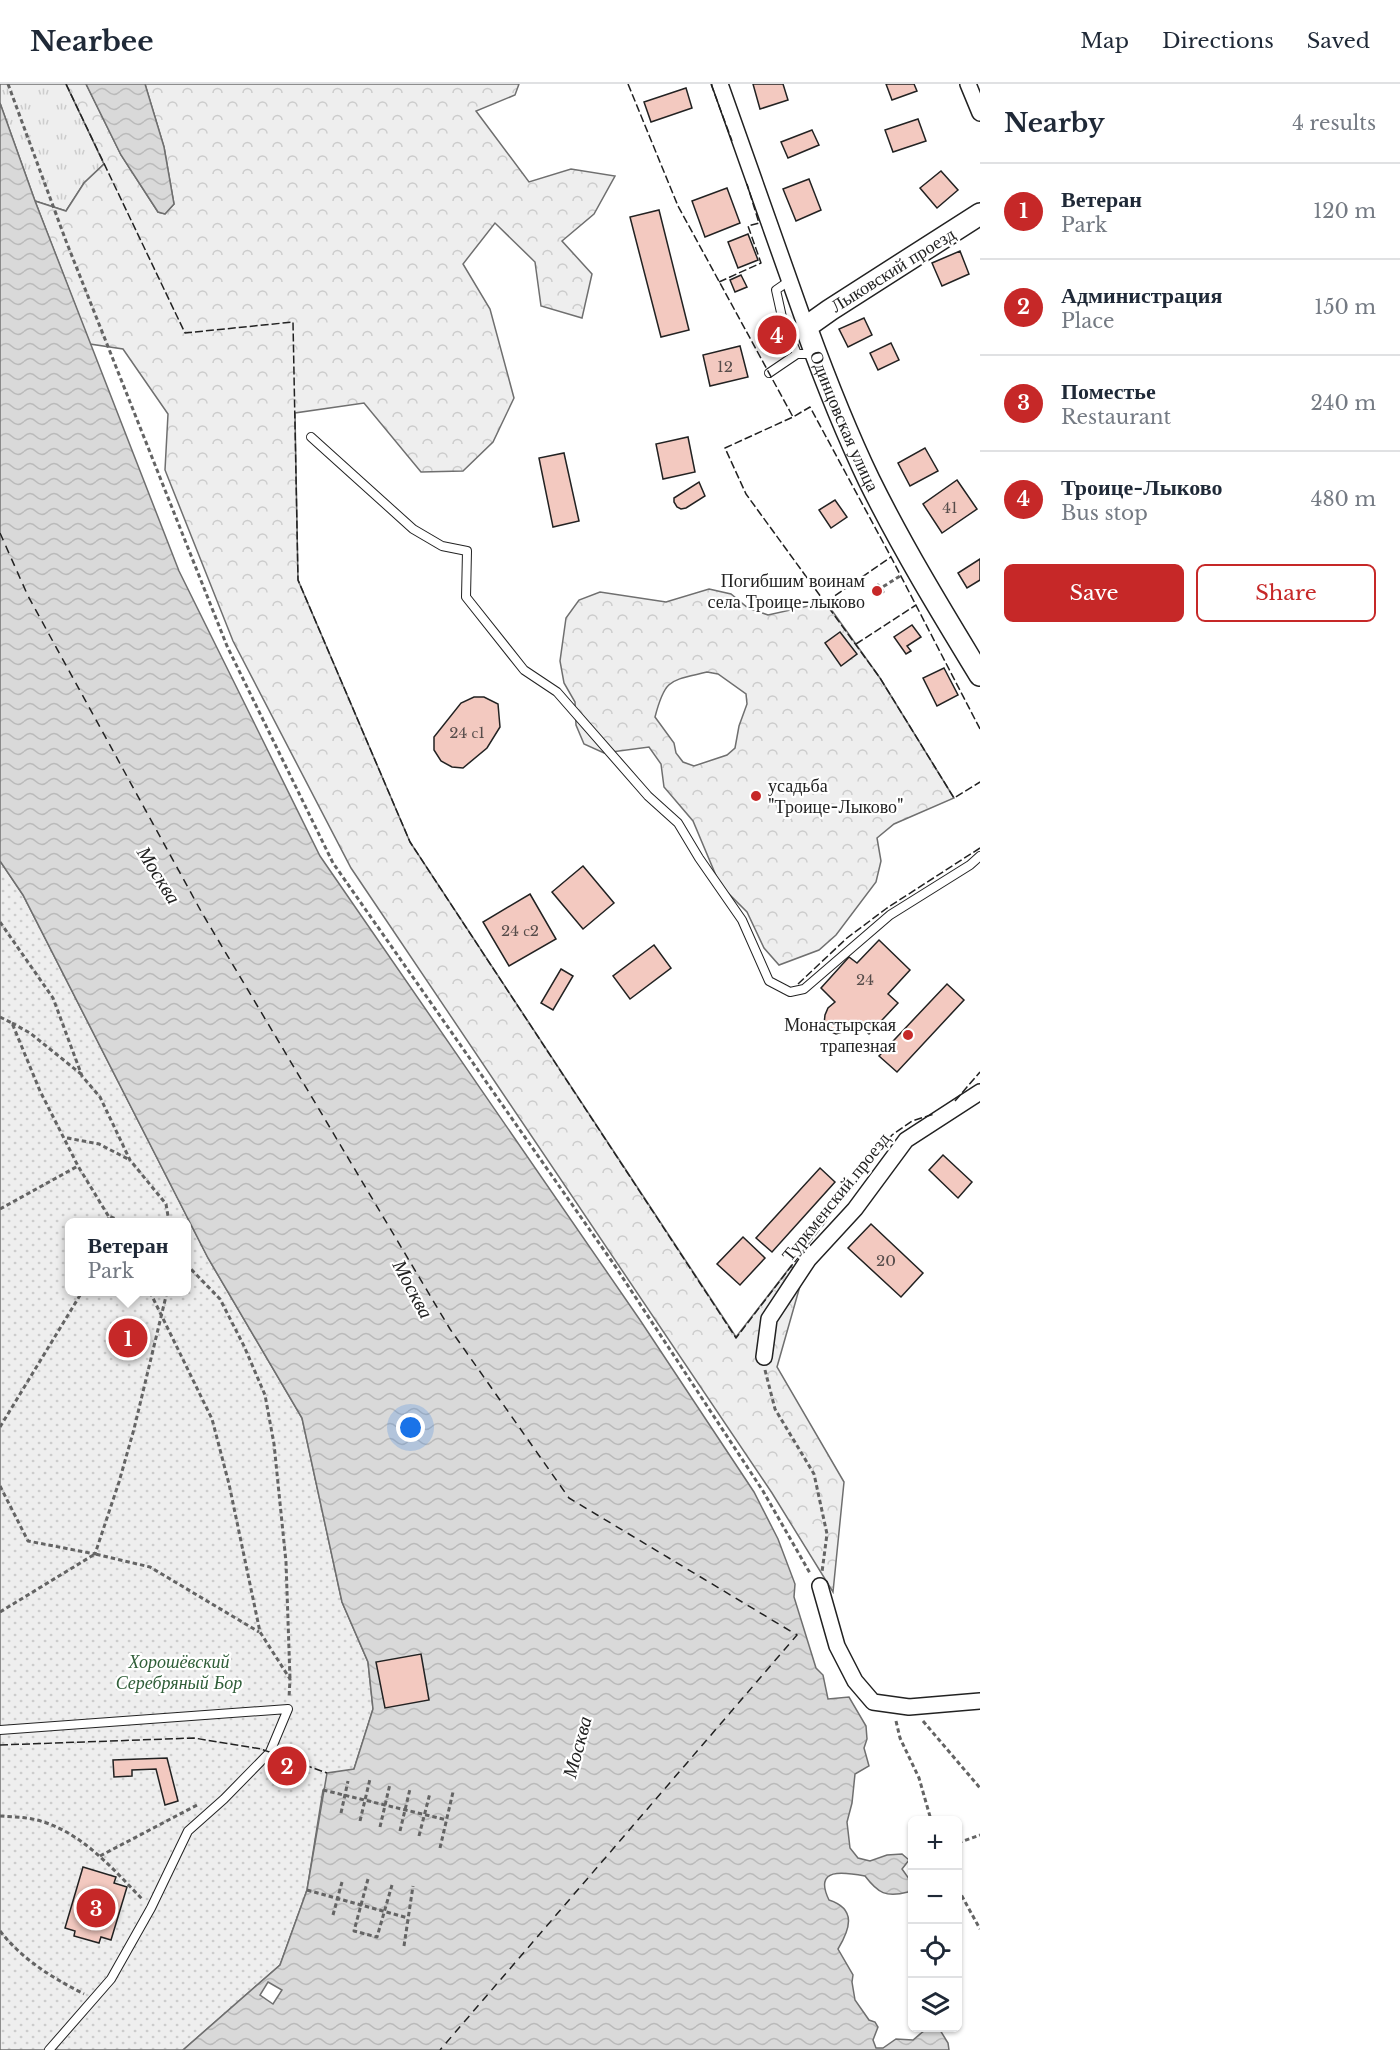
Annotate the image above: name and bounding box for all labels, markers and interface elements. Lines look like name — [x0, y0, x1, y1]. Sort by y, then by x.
text: Nearbee — [30, 24, 154, 59]
text: Map — [1080, 28, 1129, 54]
text: Directions — [1162, 28, 1274, 54]
text: Saved — [1307, 28, 1370, 54]
text: Nearby — [1004, 107, 1105, 139]
text: 4 results — [1292, 111, 1376, 135]
text: Ветеран — [1061, 186, 1142, 213]
text: 1 — [1019, 199, 1028, 223]
text: 120 m — [1313, 199, 1376, 223]
text: Park — [1061, 213, 1107, 237]
street label: Лыковский проезд — [827, 223, 959, 317]
text: Администрация — [1061, 282, 1222, 309]
text: 2 — [1017, 295, 1030, 319]
text: 150 m — [1314, 295, 1376, 319]
text: Place — [1061, 309, 1115, 333]
pin: 4 — [758, 312, 796, 358]
street label: Одинцовская улица — [805, 348, 884, 495]
house number: 12 — [717, 357, 733, 376]
text: Поместье — [1061, 378, 1156, 405]
text: 3 — [1017, 391, 1030, 415]
text: 240 m — [1311, 391, 1376, 415]
text: Restaurant — [1061, 405, 1171, 429]
text: Троице-Лыково — [1061, 474, 1222, 501]
text: 4 — [1017, 487, 1030, 511]
text: 480 m — [1311, 487, 1376, 511]
house number: 41 — [942, 498, 958, 517]
text: Bus stop — [1061, 501, 1148, 525]
button: Save — [1004, 564, 1184, 622]
button: Share — [1196, 564, 1376, 622]
place label: Погибшим воинам села Троице-лыково — [707, 570, 865, 613]
marker: Погибшим воинам села Троице-лыково — [870, 584, 884, 598]
house number: 24 с1 — [449, 723, 485, 742]
place label: усадьба "Троице-Лыково" — [768, 775, 904, 818]
marker: усадьба "Троице-Лыково" — [749, 789, 763, 803]
water label: Москва — [132, 841, 186, 908]
house number: 24 с2 — [501, 921, 539, 940]
house number: 24 — [856, 970, 874, 989]
place label: Монастырская трапезная — [784, 1014, 896, 1057]
marker: Монастырская трапезная — [901, 1028, 915, 1042]
street label: Туркменский проезд — [777, 1128, 895, 1266]
popup — [65, 1218, 191, 1296]
text: Ветеран — [88, 1232, 168, 1259]
house number: 20 — [876, 1251, 896, 1270]
water label: Москва — [387, 1255, 438, 1323]
text: Park — [88, 1259, 134, 1283]
pin: 1 — [108, 1316, 148, 1360]
your location — [396, 1413, 425, 1442]
park label: Хорошёвский Серебряный Бор — [116, 1651, 242, 1694]
water label: Москва — [557, 1713, 597, 1782]
pin: 2 — [268, 1744, 306, 1788]
map controls — [908, 1816, 962, 2032]
button: + — [908, 1816, 962, 1870]
button: − — [908, 1870, 962, 1924]
pin: 3 — [76, 1886, 116, 1930]
button: locate — [908, 1924, 962, 1978]
button: layers — [908, 1978, 962, 2032]

